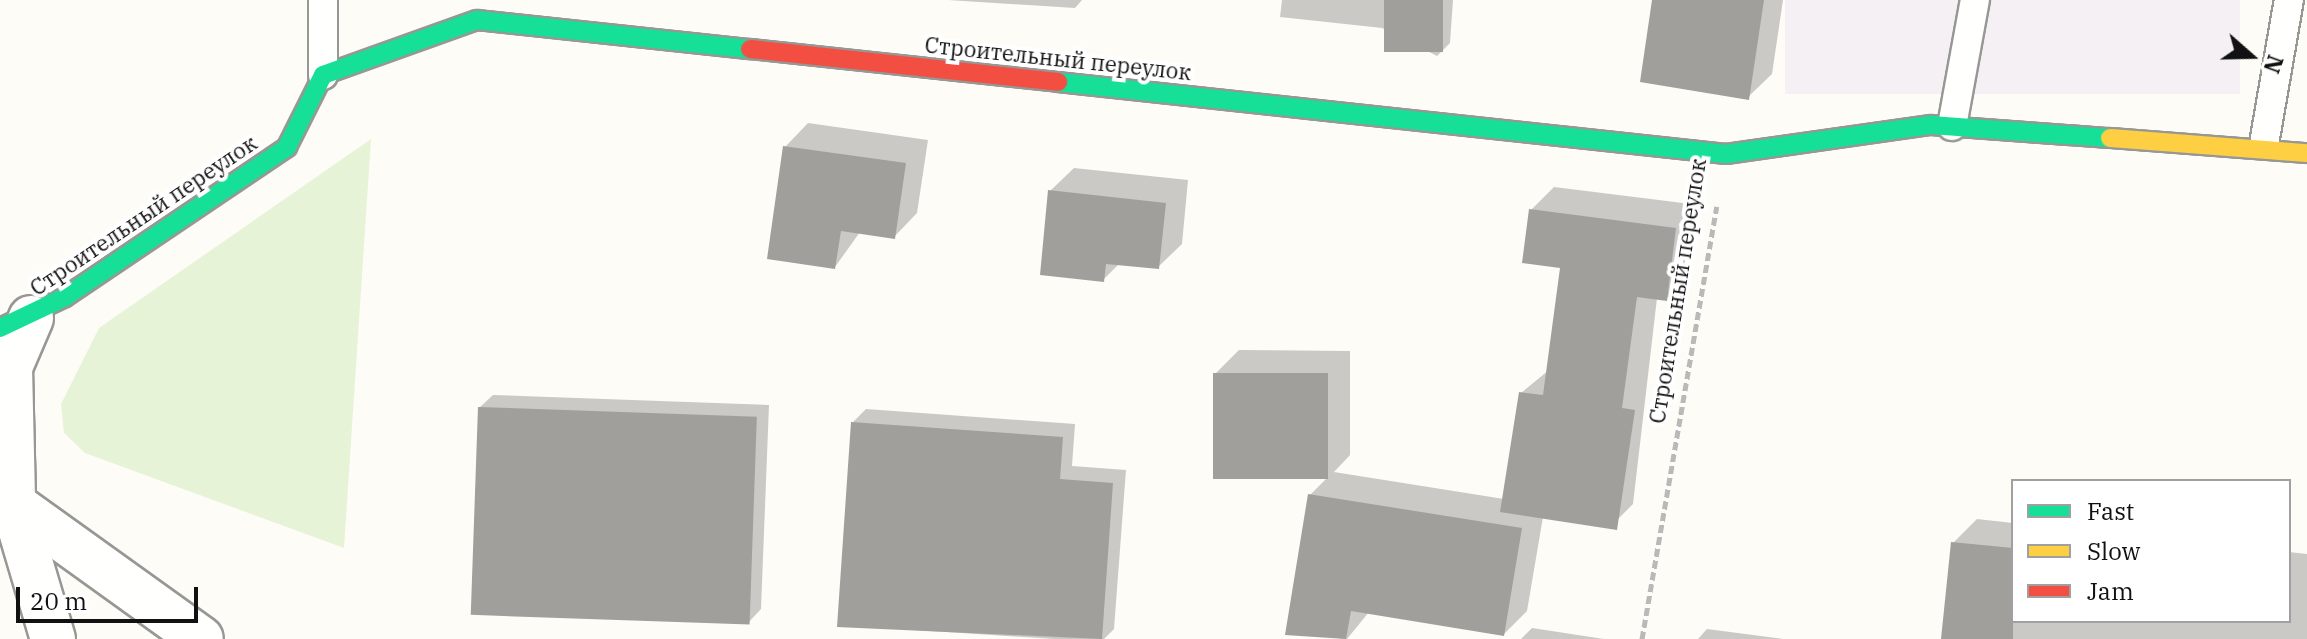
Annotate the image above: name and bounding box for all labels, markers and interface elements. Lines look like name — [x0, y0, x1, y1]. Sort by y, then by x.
north arrow — [2211, 16, 2291, 96]
street label: Строительный переулок — [924, 31, 1192, 85]
text: N — [2257, 51, 2291, 78]
street label: Строительный переулок — [25, 129, 261, 301]
street label: Строительный переулок — [1643, 157, 1711, 425]
legend — [2011, 479, 2291, 623]
text: Fast — [2087, 495, 2134, 527]
text: Slow — [2087, 535, 2140, 567]
scale bar — [20, 571, 202, 621]
text: Jam — [2087, 575, 2134, 607]
text: 20 m — [30, 585, 87, 617]

